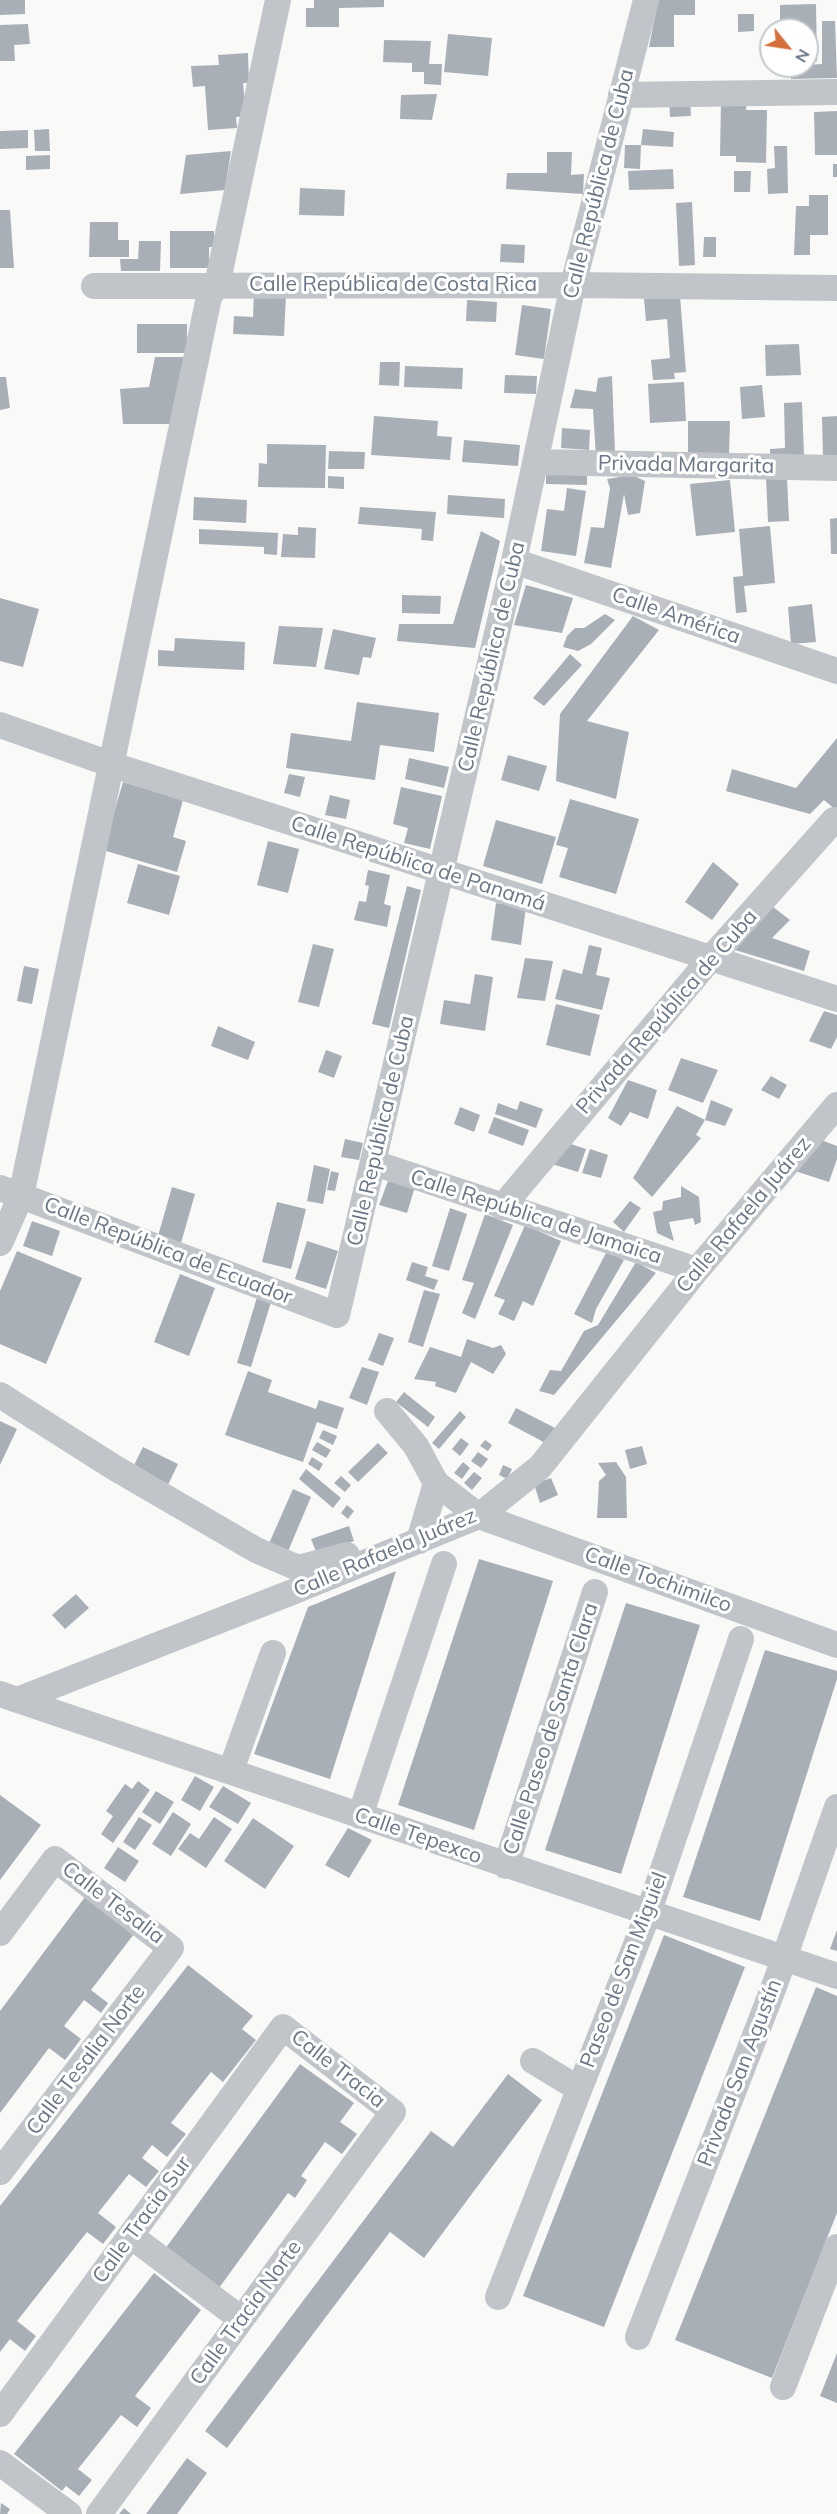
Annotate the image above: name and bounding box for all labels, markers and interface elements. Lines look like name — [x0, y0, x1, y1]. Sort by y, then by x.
north arrow — [759, 18, 819, 78]
text: N — [791, 46, 815, 66]
street label: Calle República de Cuba — [558, 67, 640, 301]
street label: Calle República de Costa Rica — [249, 272, 537, 298]
street label: Privada Margarita — [598, 451, 774, 479]
street label: Calle República de Cuba — [453, 539, 531, 775]
street label: Calle América — [608, 582, 744, 650]
street label: Calle República de Panamá — [288, 811, 548, 917]
street label: Privada República de Cuba — [571, 905, 763, 1119]
street label: Calle República de Cuba — [342, 1013, 420, 1249]
street label: Calle Rafaela Juárez — [671, 1132, 817, 1298]
street label: Calle República de Jamaica — [407, 1164, 665, 1270]
street label: Calle República de Ecuador — [40, 1192, 296, 1310]
street label: Calle Rafaela Juárez — [290, 1503, 480, 1603]
street label: Calle Tochimilco — [581, 1542, 735, 1618]
street label: Calle Paseo de Santa Clara — [498, 1600, 604, 1858]
street label: Calle Tepexco — [351, 1802, 485, 1870]
street label: Calle Tesalia — [57, 1856, 169, 1950]
street label: Paseo de San Miguiel — [575, 1869, 673, 2071]
street label: Privada San Agustín — [693, 1976, 787, 2170]
street label: Calle Tesalia Norte — [21, 1980, 151, 2140]
street label: Calle Tracia — [286, 2024, 390, 2114]
street label: Calle Tracia Sur — [87, 2152, 197, 2288]
street label: Calle Tracia Norte — [185, 2236, 307, 2390]

